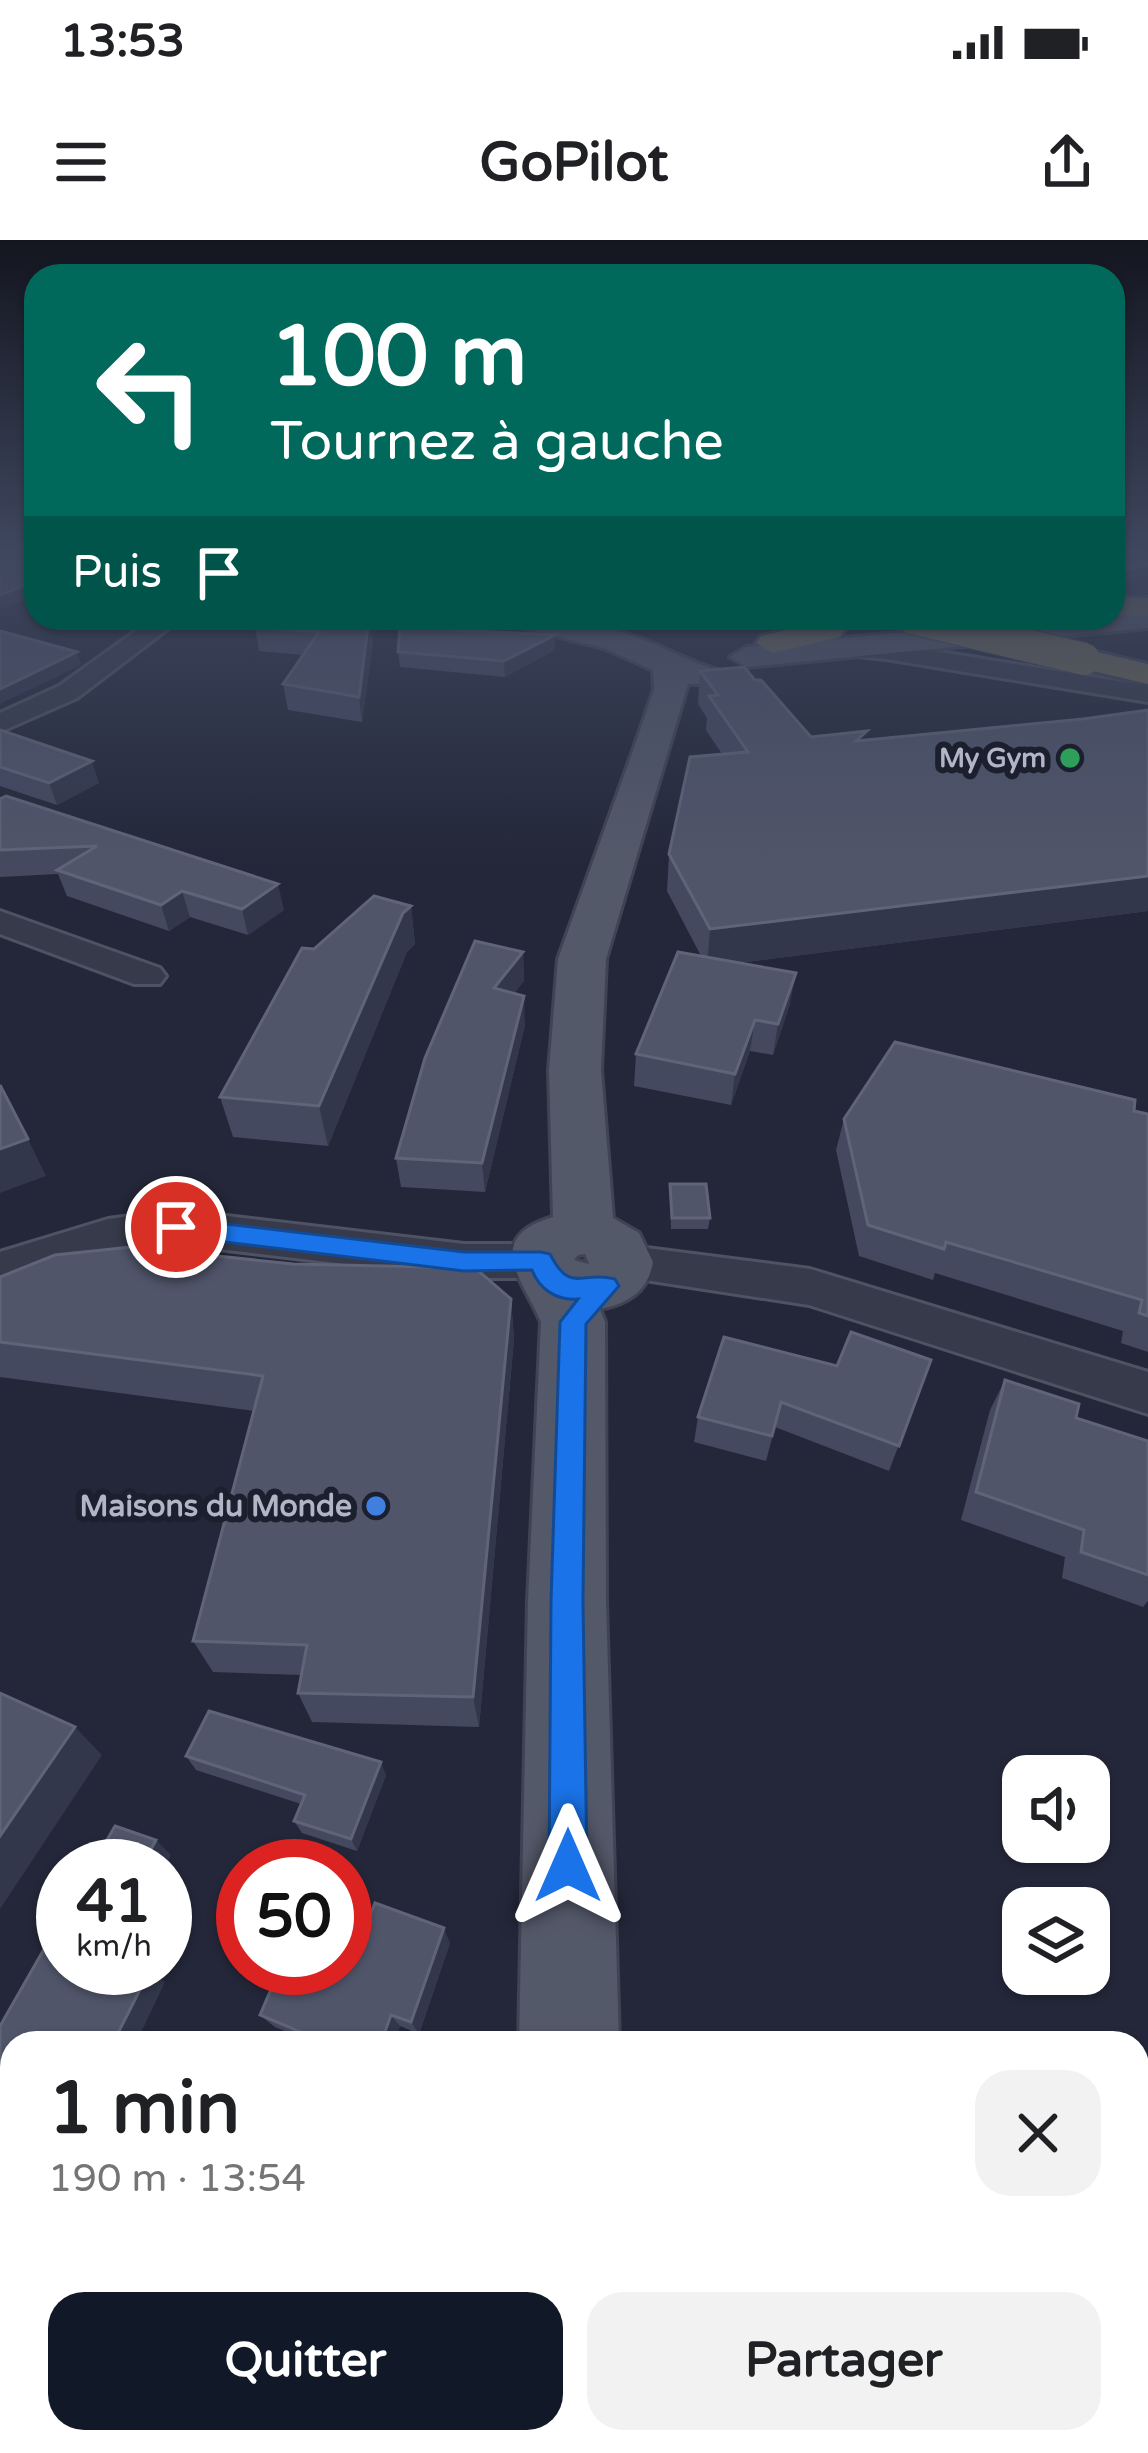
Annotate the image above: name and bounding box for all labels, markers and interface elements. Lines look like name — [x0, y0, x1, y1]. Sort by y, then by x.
text: 13:53 — [60, 15, 185, 69]
icon: menu — [48, 129, 114, 195]
icon: share — [1034, 129, 1100, 195]
text: GoPilot — [480, 130, 668, 195]
text: 100 m — [270, 307, 527, 408]
icon: left — [72, 312, 228, 468]
text: Tournez à gauche — [270, 409, 724, 474]
icon: arrive — [186, 540, 252, 606]
text: Puis — [72, 546, 162, 600]
place label: My Gym — [939, 742, 1046, 775]
marker: My Gym — [1057, 745, 1083, 771]
pin — [125, 1176, 227, 1278]
icon: arrive — [143, 1194, 209, 1260]
place label: Maisons du Monde — [80, 1488, 352, 1525]
marker: Maisons du Monde — [363, 1493, 389, 1519]
map controls — [1002, 1755, 1110, 1995]
button: sound — [1002, 1755, 1110, 1863]
position arrow — [505, 1803, 631, 1929]
speed limit sign: 50 — [216, 1839, 372, 1995]
text: 41 — [76, 1866, 152, 1938]
button: layers — [1002, 1887, 1110, 1995]
text: km/h — [76, 1928, 152, 1965]
text: 1 min — [48, 2066, 240, 2153]
button: close — [975, 2070, 1101, 2196]
text: 190 m · 13:54 — [48, 2155, 306, 2202]
button: Quitter — [48, 2292, 563, 2430]
button: Partager — [587, 2292, 1101, 2430]

